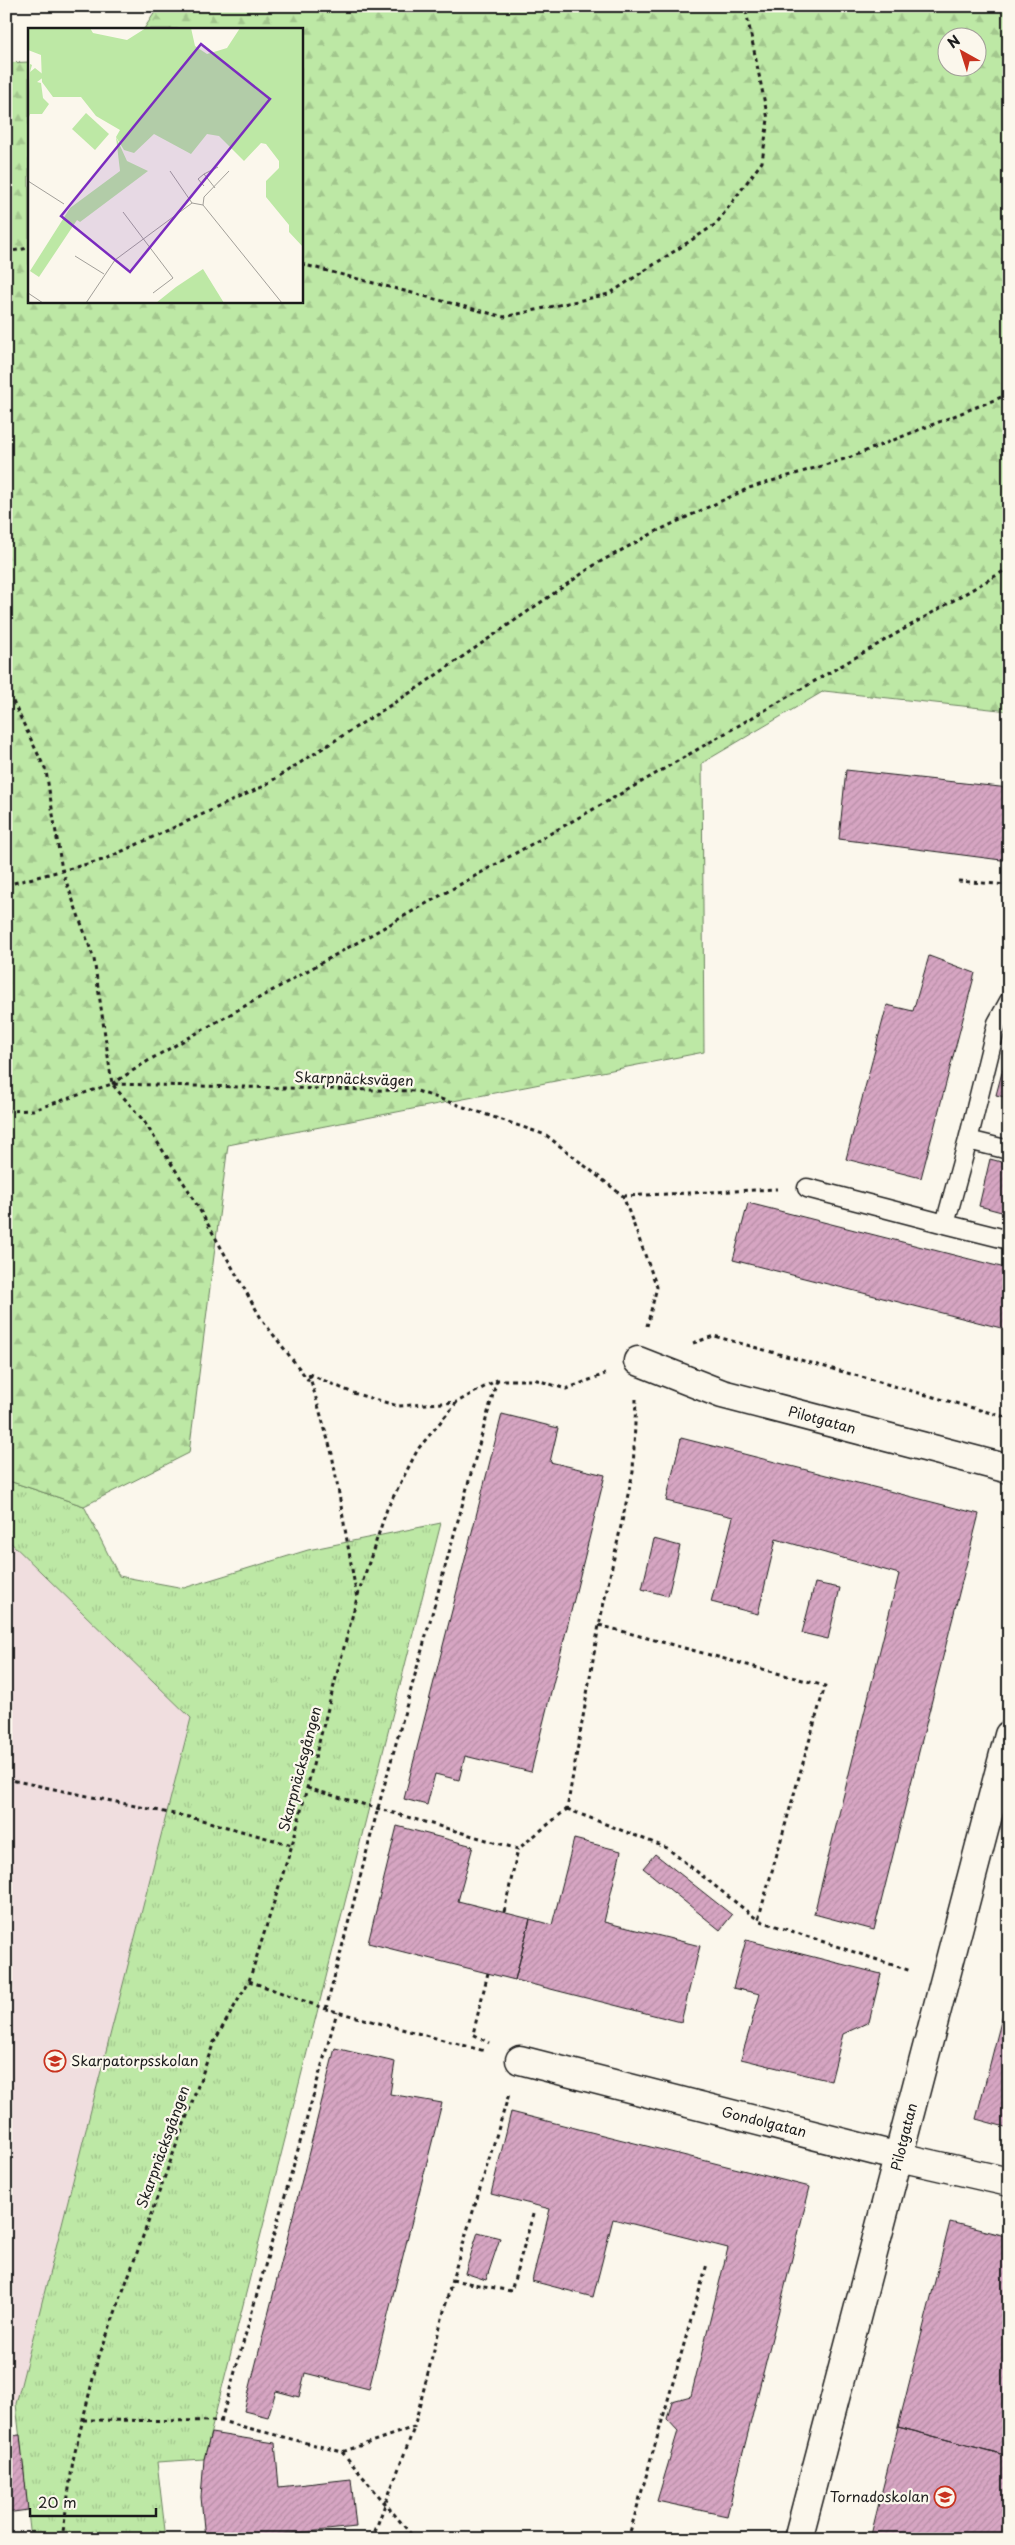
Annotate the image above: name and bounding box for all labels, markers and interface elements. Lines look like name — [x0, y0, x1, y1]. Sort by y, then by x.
inset map — [28, 28, 302, 302]
north arrow — [938, 28, 988, 78]
text: N — [943, 30, 964, 53]
street label: Skarpnäcksvägen — [294, 1066, 414, 1091]
street label: Pilotgatan — [786, 1400, 858, 1439]
street label: Skarpnäcksgången — [273, 1704, 326, 1834]
school or university icon: Skarpatorpsskolan — [43, 2049, 67, 2073]
place label: Skarpatorpsskolan — [71, 2050, 198, 2071]
street label: Skarpnäcksgången — [131, 2083, 194, 2211]
street label: Gondolgatan — [720, 2101, 809, 2142]
street label: Pilotgatan — [885, 2101, 922, 2173]
scale bar — [30, 2485, 156, 2517]
school or university icon: Tornadoskolan — [933, 2485, 957, 2509]
place label: Tornadoskolan — [830, 2486, 929, 2507]
text: 20 m — [38, 2490, 77, 2513]

